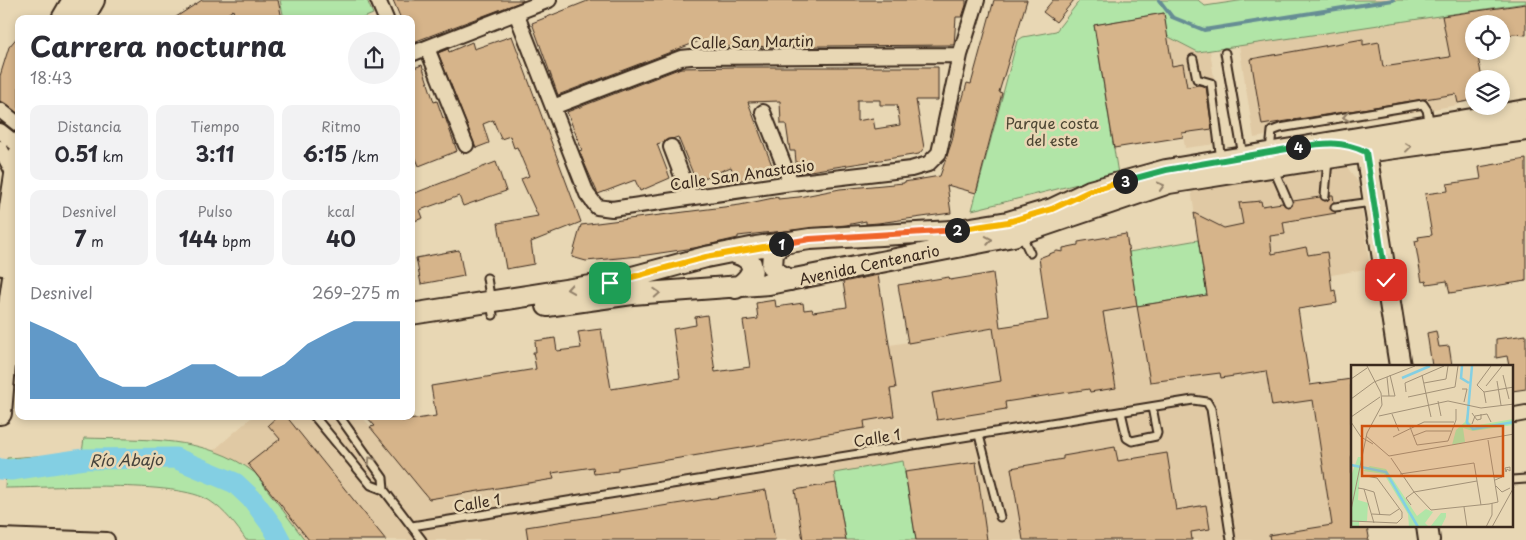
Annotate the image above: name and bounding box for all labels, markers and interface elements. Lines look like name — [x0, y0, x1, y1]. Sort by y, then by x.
map controls — [1465, 15, 1510, 115]
button: locate — [1465, 15, 1510, 60]
text: Carrera nocturna — [30, 24, 286, 67]
street label: Calle San Martin — [690, 28, 814, 54]
button: share — [348, 32, 400, 84]
text: 18:43 — [30, 65, 72, 89]
button: layers — [1465, 70, 1510, 115]
park label: Parque costa del este — [1005, 111, 1099, 151]
one-way arrow — [1341, 111, 1350, 121]
text: Distancia — [57, 116, 121, 137]
text: Tiempo — [190, 116, 240, 137]
text: Ritmo — [321, 116, 361, 137]
pin: 4 — [1286, 134, 1310, 160]
text: 0.51 — [55, 137, 98, 169]
text: 3:11 — [196, 137, 234, 169]
text: 6:15 — [303, 137, 348, 169]
text: 4 — [1294, 137, 1303, 158]
one-way arrow — [1403, 143, 1412, 153]
text: km — [98, 146, 124, 167]
text: /km — [348, 146, 379, 167]
street label: Calle San Anastasio — [668, 152, 816, 196]
pin: 3 — [1112, 168, 1138, 194]
text: 3 — [1121, 171, 1130, 192]
one-way arrow — [1156, 182, 1165, 192]
text: Desnivel — [62, 201, 116, 222]
text: Pulso — [198, 201, 233, 222]
text: kcal — [327, 201, 355, 222]
pin: 2 — [944, 218, 970, 242]
text: 2 — [953, 220, 962, 241]
text: 7 — [74, 222, 86, 254]
text: 144 — [179, 222, 218, 254]
text: 40 — [326, 222, 356, 254]
text: m — [86, 231, 104, 252]
text: bpm — [218, 231, 251, 252]
pin: 1 — [768, 232, 794, 256]
text: 1 — [778, 234, 785, 255]
one-way arrow — [985, 235, 994, 245]
street label: Avenida Centenario — [797, 238, 941, 290]
pin — [1365, 259, 1407, 301]
pin — [589, 262, 631, 304]
icon: check — [1372, 266, 1400, 294]
icon: arrive — [596, 269, 624, 297]
text: Desnivel — [30, 280, 92, 304]
text: 269–275 m — [312, 280, 400, 304]
one-way arrow — [566, 283, 574, 293]
one-way arrow — [653, 287, 661, 298]
inset map — [1351, 365, 1514, 528]
street label: Calle 1 — [852, 422, 902, 452]
water label: Río Abajo — [89, 446, 164, 472]
one-way arrow — [368, 457, 377, 466]
street label: Calle 1 — [452, 487, 502, 517]

